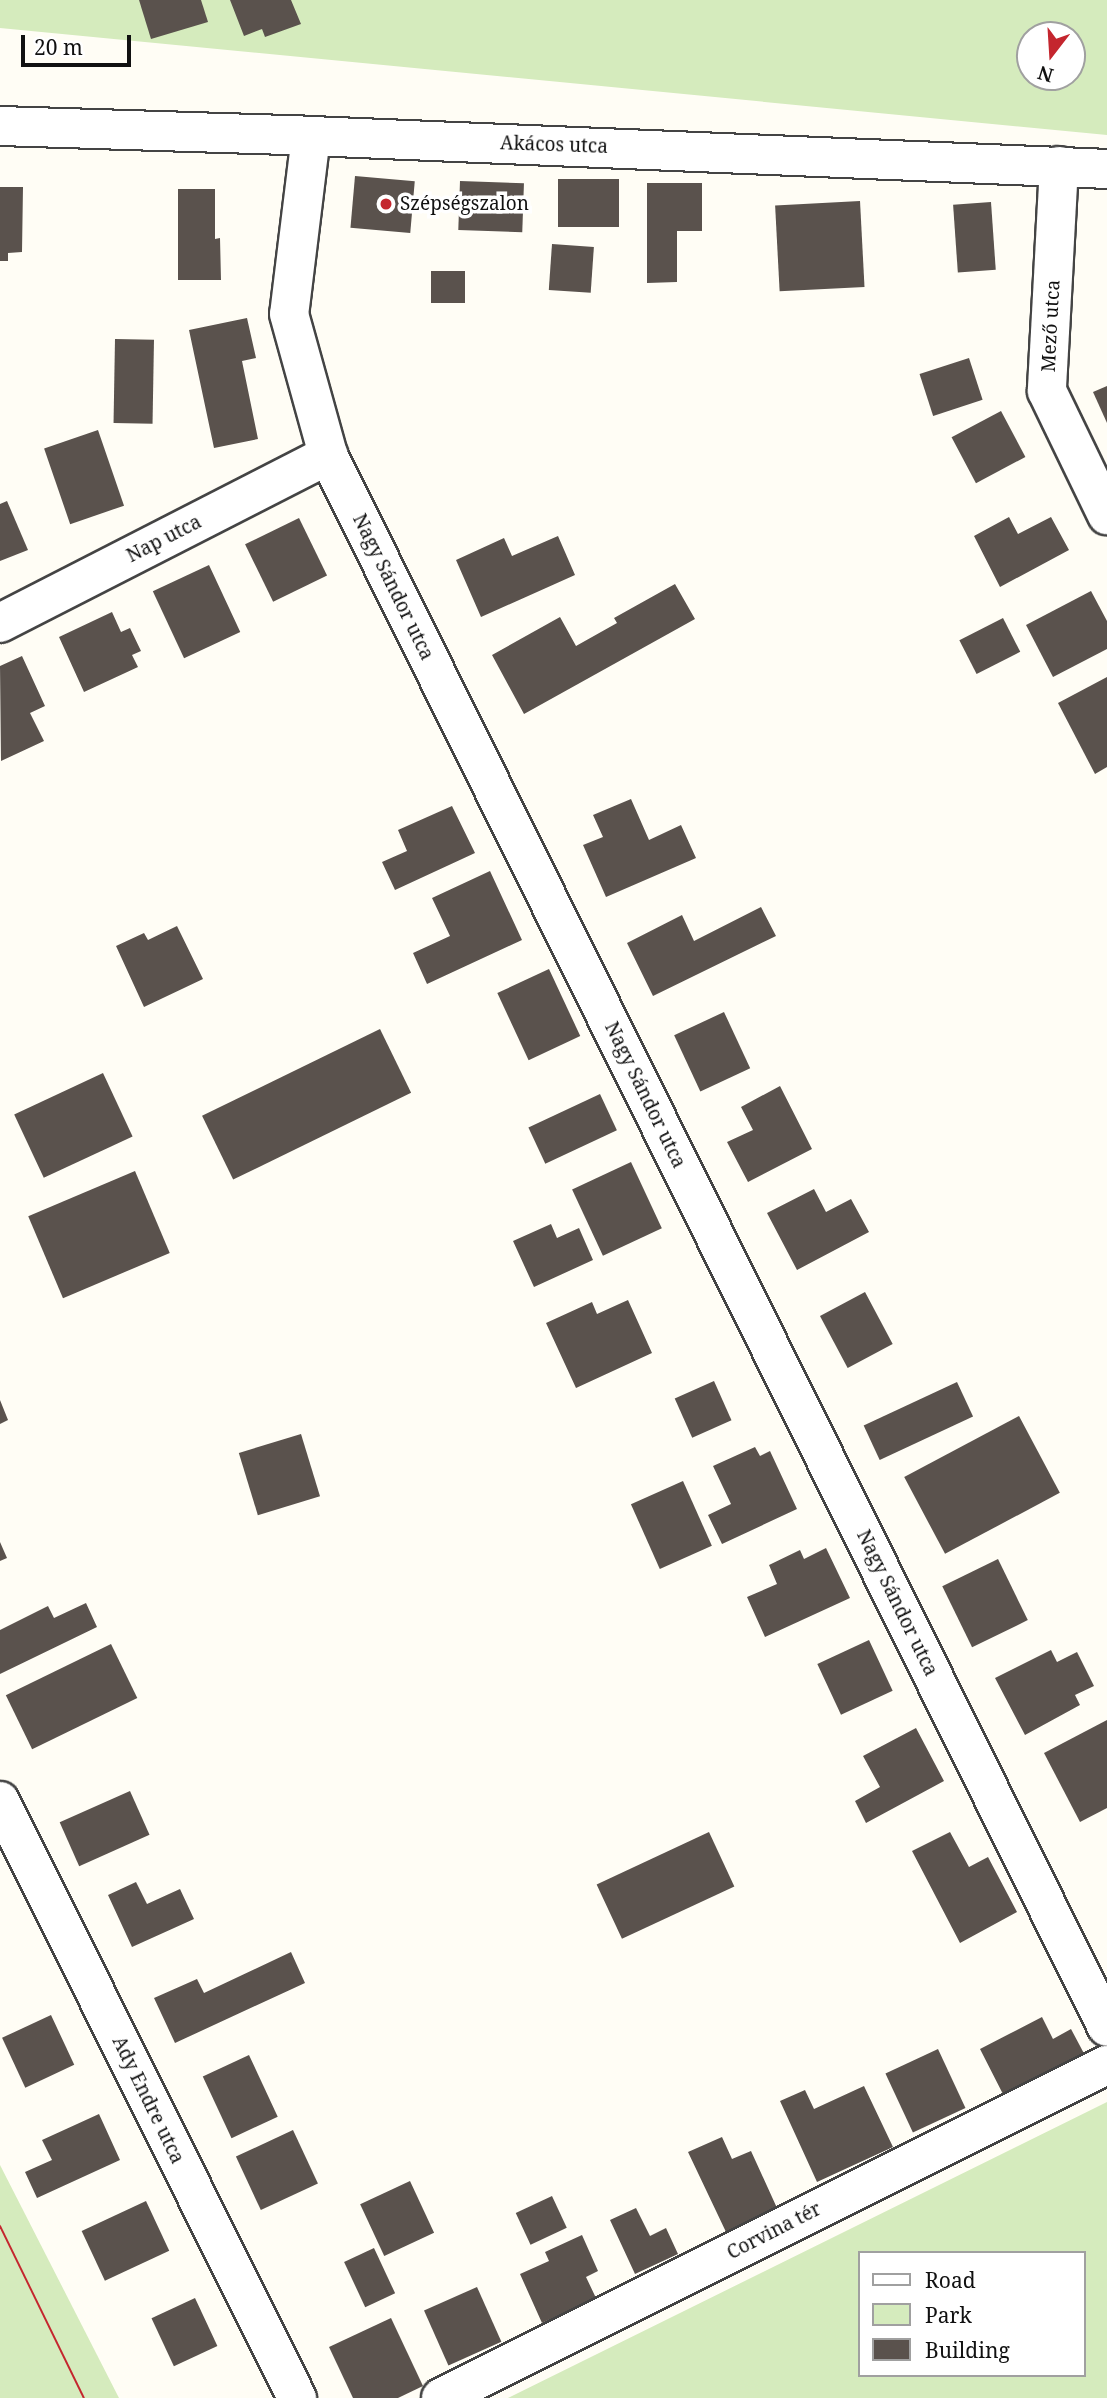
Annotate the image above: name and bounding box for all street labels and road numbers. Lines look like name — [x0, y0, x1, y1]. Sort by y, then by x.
street label: Akácos utca — [500, 132, 608, 158]
street label: Mező utca — [1037, 279, 1065, 373]
street label: Nagy Sándor utca — [348, 510, 438, 664]
street label: Nap utca — [123, 511, 205, 567]
street label: Nagy Sándor utca — [600, 1018, 690, 1172]
street label: Nagy Sándor utca — [852, 1526, 942, 1680]
street label: Ady Endre utca — [107, 2033, 189, 2167]
street label: Corvina tér — [723, 2198, 825, 2264]

